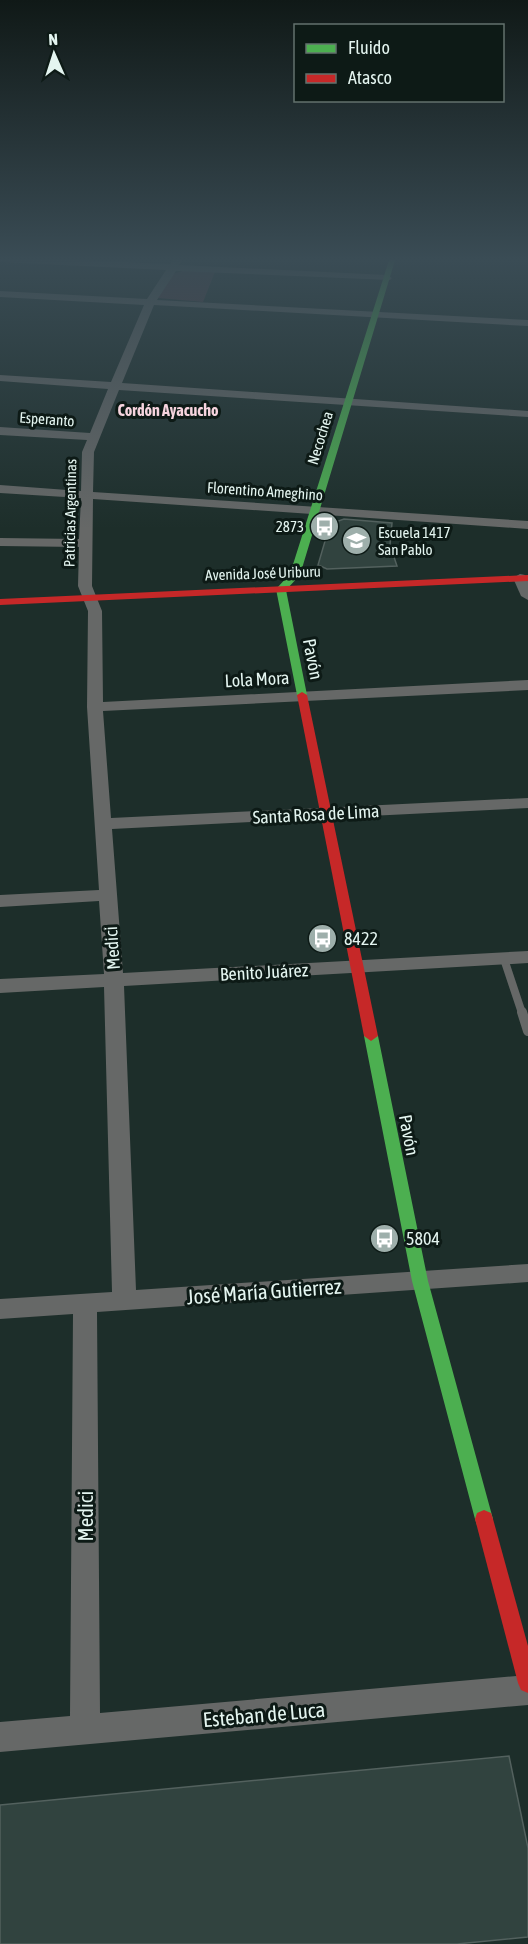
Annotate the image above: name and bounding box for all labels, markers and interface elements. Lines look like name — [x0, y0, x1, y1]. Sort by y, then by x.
north arrow — [24, 24, 84, 84]
legend — [294, 24, 504, 102]
text: N — [48, 30, 58, 48]
text: Fluido — [348, 37, 390, 58]
text: Atasco — [348, 67, 392, 88]
district label: Cordón Ayacucho — [117, 401, 219, 419]
street label: Esperanto — [19, 409, 75, 429]
street label: Necochea — [304, 409, 336, 467]
street label: Patricias Argentinas — [61, 459, 79, 567]
street label: Florentino Ameghino — [207, 478, 323, 504]
bus stop icon: 2873 — [309, 510, 341, 542]
place label: 2873 — [276, 518, 304, 535]
place label: Escuela 1417 San Pablo — [378, 524, 451, 558]
school or university icon: Escuela 1417 San Pablo — [341, 525, 373, 557]
street label: Avenida José Uriburu — [205, 562, 321, 584]
street label: Pavón — [299, 637, 327, 681]
street label: Lola Mora — [224, 667, 290, 691]
street label: Santa Rosa de Lima — [252, 800, 380, 828]
bus stop icon: 8422 — [307, 922, 339, 954]
street label: Medici — [100, 926, 124, 970]
place label: 8422 — [344, 928, 378, 949]
street label: Benito Juárez — [219, 959, 309, 985]
street label: Pavón — [395, 1113, 423, 1157]
bus stop icon: 5804 — [369, 1222, 401, 1254]
place label: 5804 — [406, 1228, 440, 1249]
street label: José María Gutierrez — [186, 1274, 343, 1308]
street label: Medici — [73, 1491, 97, 1541]
street label: Esteban de Luca — [202, 1697, 326, 1731]

